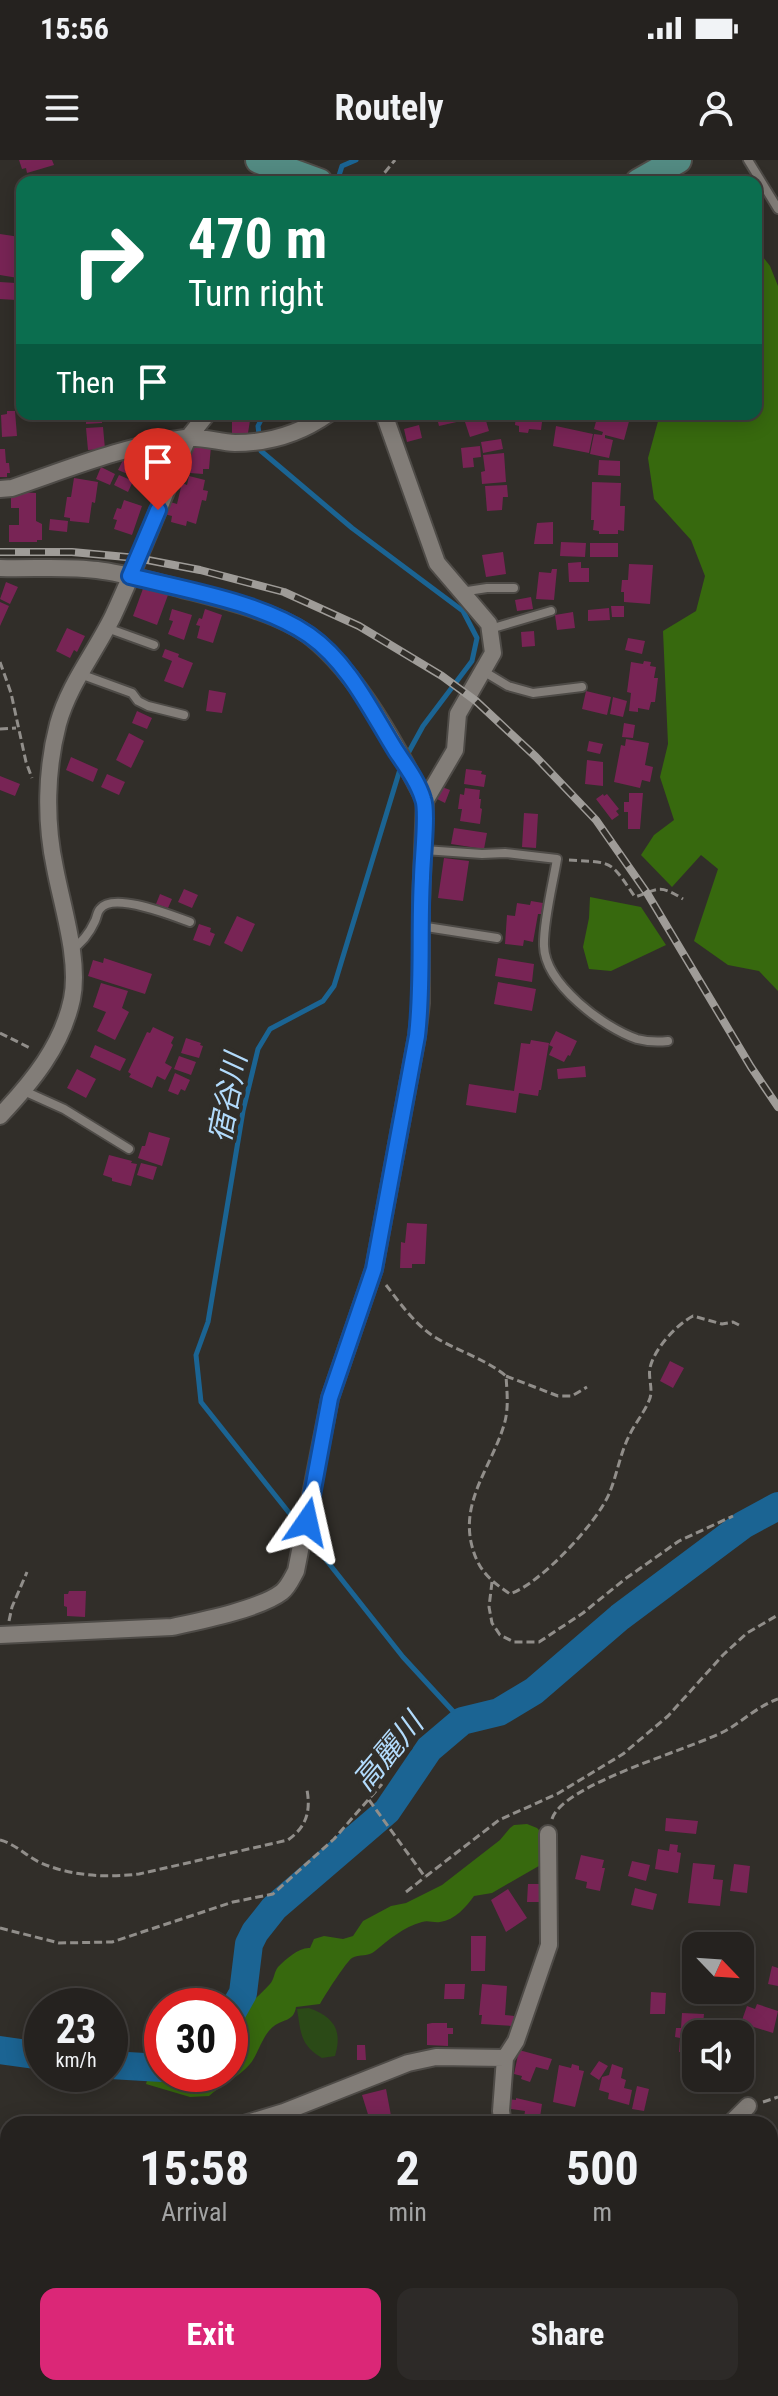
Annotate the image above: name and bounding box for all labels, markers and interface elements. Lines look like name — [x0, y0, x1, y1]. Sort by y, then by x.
text: 15:56 — [40, 11, 109, 46]
icon: menu — [40, 86, 84, 130]
icon: person — [694, 86, 738, 130]
text: Routely — [335, 87, 443, 129]
text: 470 m — [188, 206, 327, 272]
icon: right — [56, 208, 160, 312]
text: Turn right — [188, 273, 324, 315]
icon: arrive — [131, 360, 175, 404]
text: Then — [56, 365, 115, 400]
pin — [124, 428, 192, 510]
icon: arrive — [136, 440, 180, 484]
water label: 宿谷川 — [202, 1047, 254, 1145]
position arrow — [265, 1480, 349, 1564]
water label: 高麗川 — [345, 1704, 432, 1797]
north arrow — [682, 1932, 754, 2004]
map controls — [682, 1932, 754, 2092]
speed limit sign: 30 — [144, 1988, 248, 2092]
text: 23 — [56, 2006, 96, 2053]
button: sound — [682, 2020, 754, 2092]
text: km/h — [55, 2048, 97, 2072]
text: 15:58 — [139, 2140, 249, 2197]
text: 2 — [396, 2140, 420, 2197]
text: 500 — [566, 2140, 639, 2197]
text: Arrival — [161, 2197, 227, 2227]
text: min — [389, 2197, 427, 2227]
text: m — [593, 2197, 612, 2227]
button: Exit — [40, 2288, 381, 2380]
button: Share — [397, 2288, 738, 2380]

